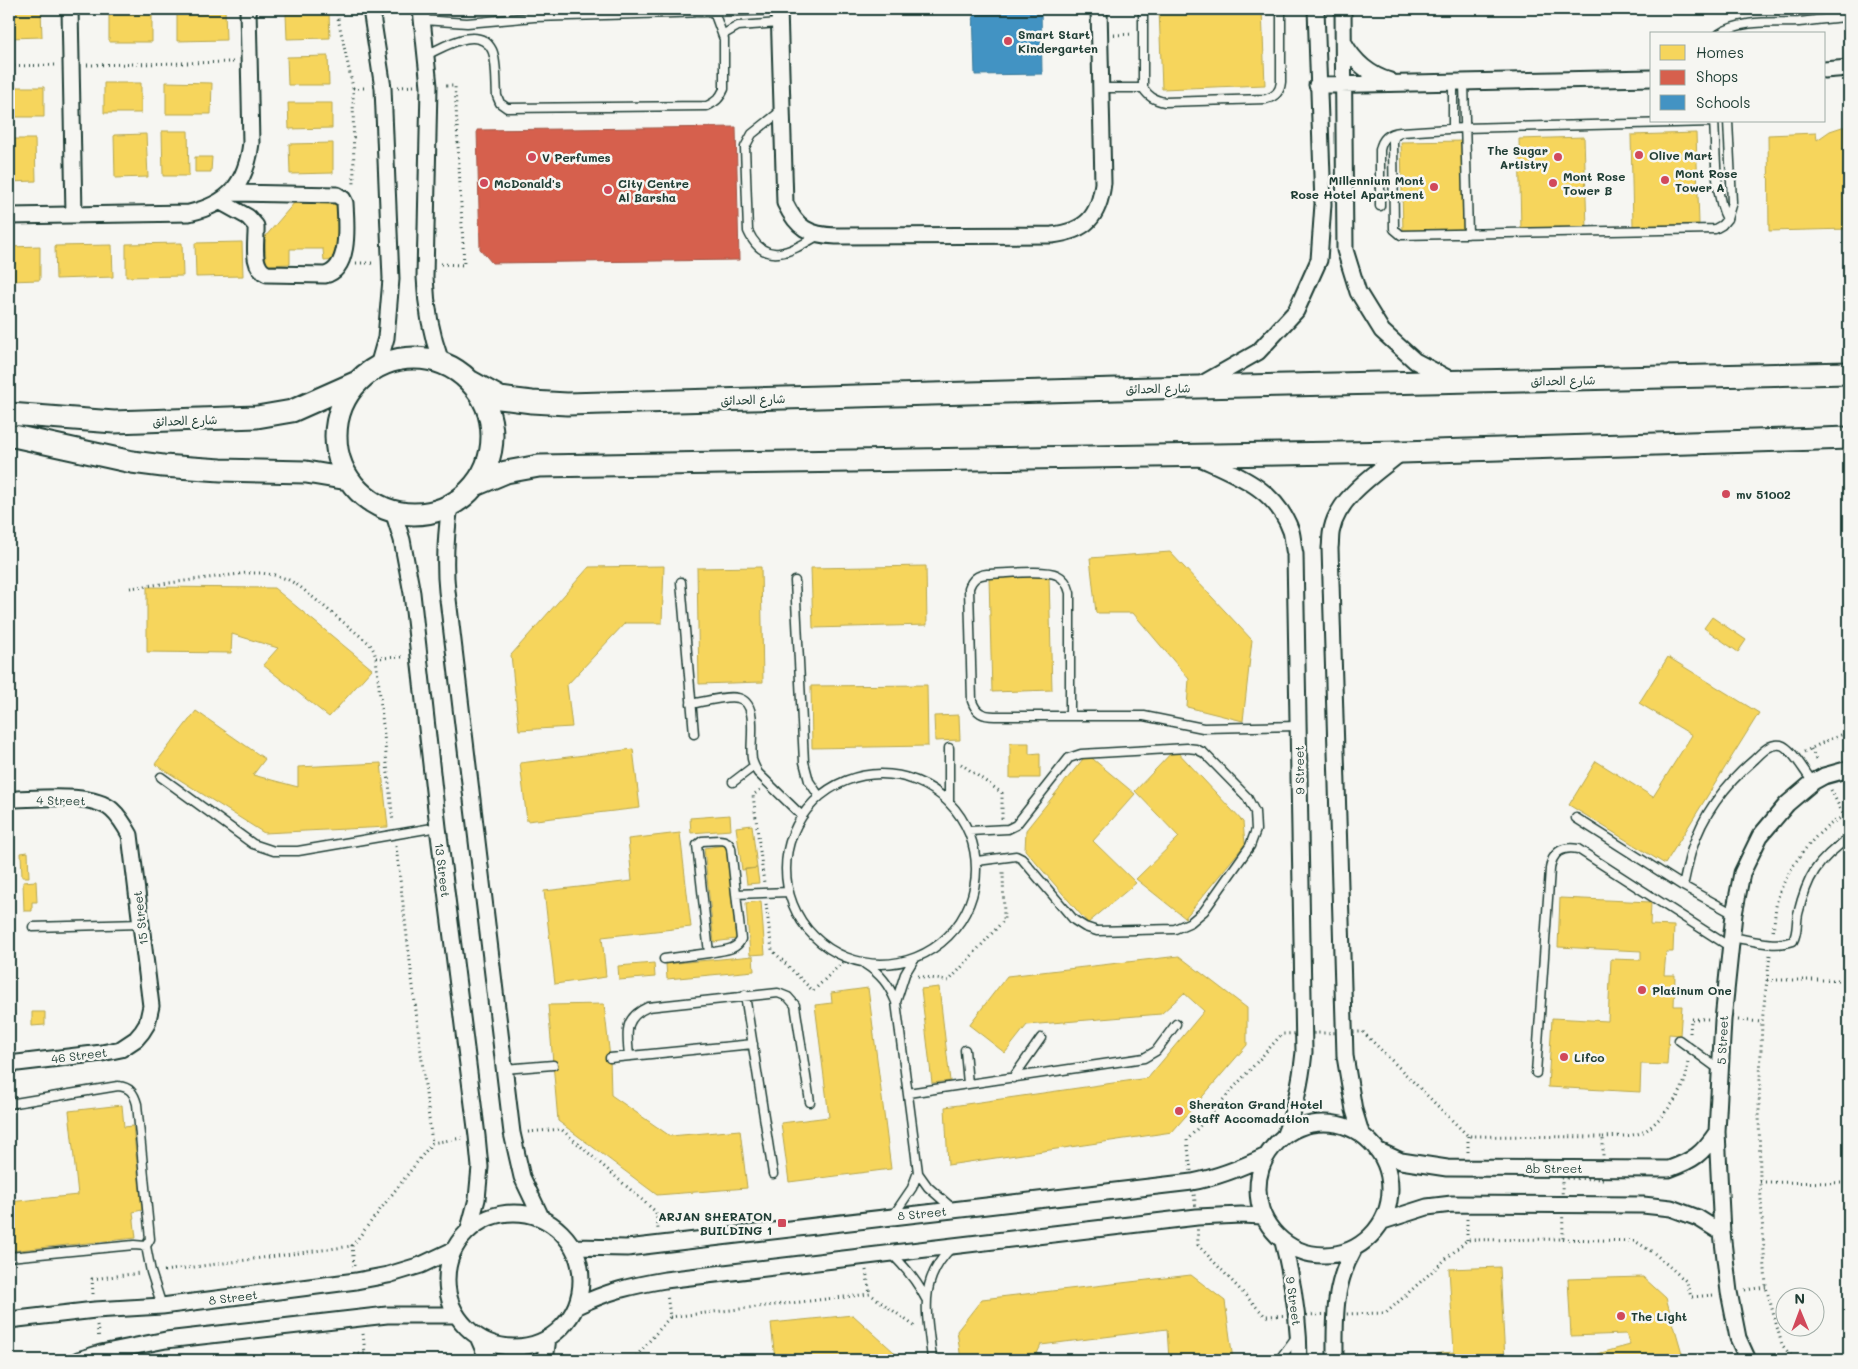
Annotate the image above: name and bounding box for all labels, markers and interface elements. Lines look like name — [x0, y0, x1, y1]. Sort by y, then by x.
place label: Smart Start Kindergarten — [1018, 26, 1098, 56]
legend — [1650, 32, 1826, 122]
marker: Smart Start Kindergarten — [1002, 35, 1014, 47]
text: Homes — [1696, 42, 1744, 62]
text: Shops — [1696, 66, 1738, 86]
text: Schools — [1696, 92, 1751, 112]
place label: The Sugar Artistry — [1487, 142, 1548, 172]
place label: Olive Mart — [1649, 147, 1713, 163]
place label: V Perfumes — [542, 149, 611, 165]
marker: Olive Mart — [1633, 149, 1645, 161]
marker: V Perfumes — [526, 151, 538, 163]
marker: The Sugar Artistry — [1552, 151, 1564, 163]
place label: Mont Rose Tower A — [1675, 165, 1737, 195]
place label: Mont Rose Tower B — [1563, 168, 1625, 198]
place label: Millennium Mont Rose Hotel Apartment — [1290, 172, 1424, 202]
marker: Mont Rose Tower A — [1659, 174, 1671, 186]
place label: McDonald's — [494, 175, 561, 191]
place label: City Centre Al Barsha — [618, 175, 689, 205]
marker: McDonald's — [478, 177, 490, 189]
marker: Mont Rose Tower B — [1547, 177, 1559, 189]
marker: Millennium Mont Rose Hotel Apartment — [1428, 181, 1440, 193]
marker: City Centre Al Barsha — [602, 184, 614, 196]
street label: شارع الحدائق — [1530, 371, 1596, 391]
street label: شارع الحدائق — [1125, 379, 1191, 399]
street label: شارع الحدائق — [720, 390, 786, 410]
street label: شارع الحدائق — [152, 411, 218, 431]
place label: mv 51002 — [1736, 486, 1791, 502]
marker: mv 51002 — [1720, 488, 1732, 500]
street label: 9 Street — [1291, 745, 1307, 795]
street label: 4 Street — [36, 792, 86, 808]
street label: 13 Street — [432, 842, 454, 898]
street label: 15 Street — [129, 890, 151, 946]
place label: Platinum One — [1652, 982, 1732, 998]
marker: Platinum One — [1636, 984, 1648, 996]
street label: 5 Street — [1713, 1015, 1731, 1065]
street label: 46 Street — [50, 1044, 108, 1066]
place label: Lifco — [1574, 1049, 1605, 1065]
marker: Lifco — [1558, 1051, 1570, 1063]
place label: Sheraton Grand Hotel Staff Accomadation — [1189, 1096, 1322, 1126]
marker: Sheraton Grand Hotel Staff Accomadation — [1173, 1105, 1185, 1117]
street label: 8b Street — [1526, 1160, 1582, 1176]
street label: 8 Street — [897, 1202, 947, 1224]
place label: ARJAN SHERATON BUILDING 1 — [658, 1208, 772, 1238]
marker: ARJAN SHERATON BUILDING 1 — [776, 1217, 788, 1229]
street label: 9 Street — [1283, 1276, 1305, 1326]
street label: 8 Street — [208, 1286, 258, 1308]
north arrow — [1776, 1286, 1826, 1336]
text: N — [1794, 1289, 1805, 1308]
place label: The Light — [1631, 1308, 1687, 1324]
marker: The Light — [1615, 1310, 1627, 1322]

